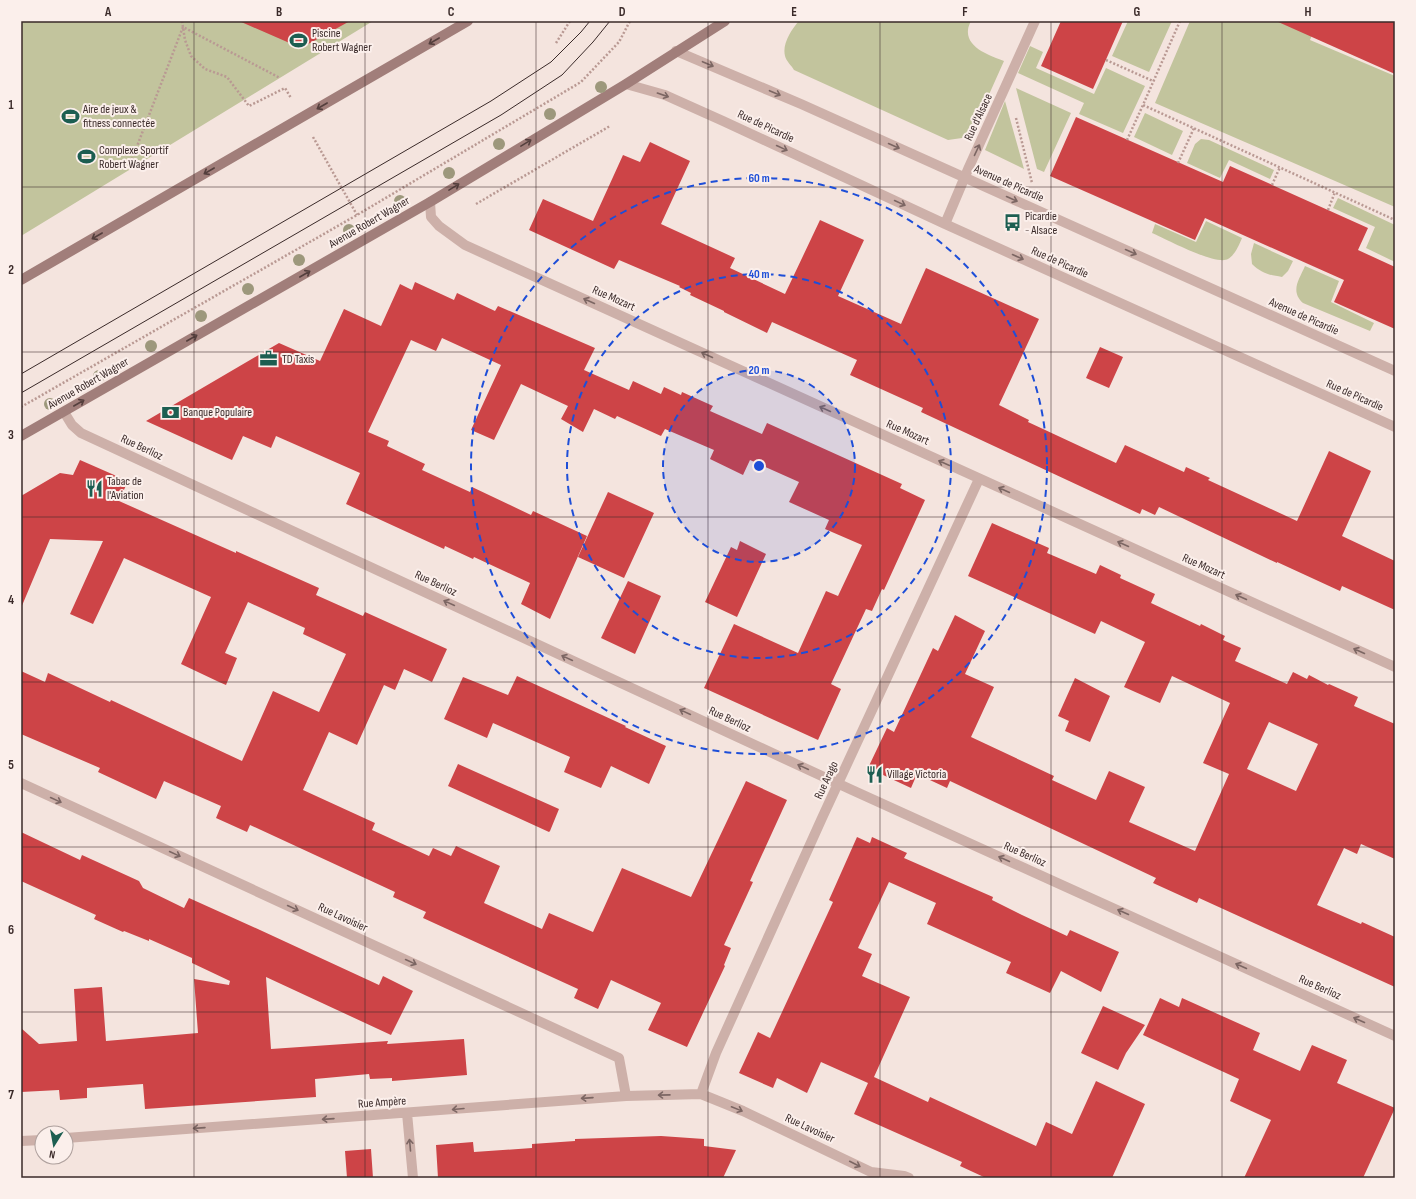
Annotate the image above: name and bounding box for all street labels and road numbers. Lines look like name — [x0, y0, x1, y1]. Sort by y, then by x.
street label: Rue d'Alsace — [961, 91, 996, 143]
street label: Rue de Picardie — [735, 107, 797, 146]
street label: Avenue de Picardie — [971, 161, 1046, 206]
street label: Avenue Robert Wagner — [325, 193, 413, 252]
street label: Rue de Picardie — [1029, 243, 1091, 282]
street label: Rue Mozart — [590, 282, 638, 315]
street label: Avenue de Picardie — [1266, 294, 1341, 339]
street label: Avenue Robert Wagner — [44, 354, 132, 413]
street label: Rue de Picardie — [1324, 376, 1386, 415]
street label: Rue Mozart — [884, 416, 932, 449]
street label: Rue Berlioz — [118, 431, 166, 464]
street label: Rue Mozart — [1180, 550, 1228, 583]
street label: Rue Berlioz — [412, 567, 460, 600]
street label: Rue Berlioz — [706, 703, 754, 736]
street label: Rue Arago — [811, 759, 842, 802]
street label: Rue Berlioz — [1001, 838, 1049, 871]
street label: Rue Lavoisier — [316, 899, 370, 936]
street label: Rue Berlioz — [1296, 971, 1344, 1004]
street label: Rue Ampère — [357, 1093, 407, 1112]
street label: Rue Lavoisier — [783, 1110, 837, 1147]

